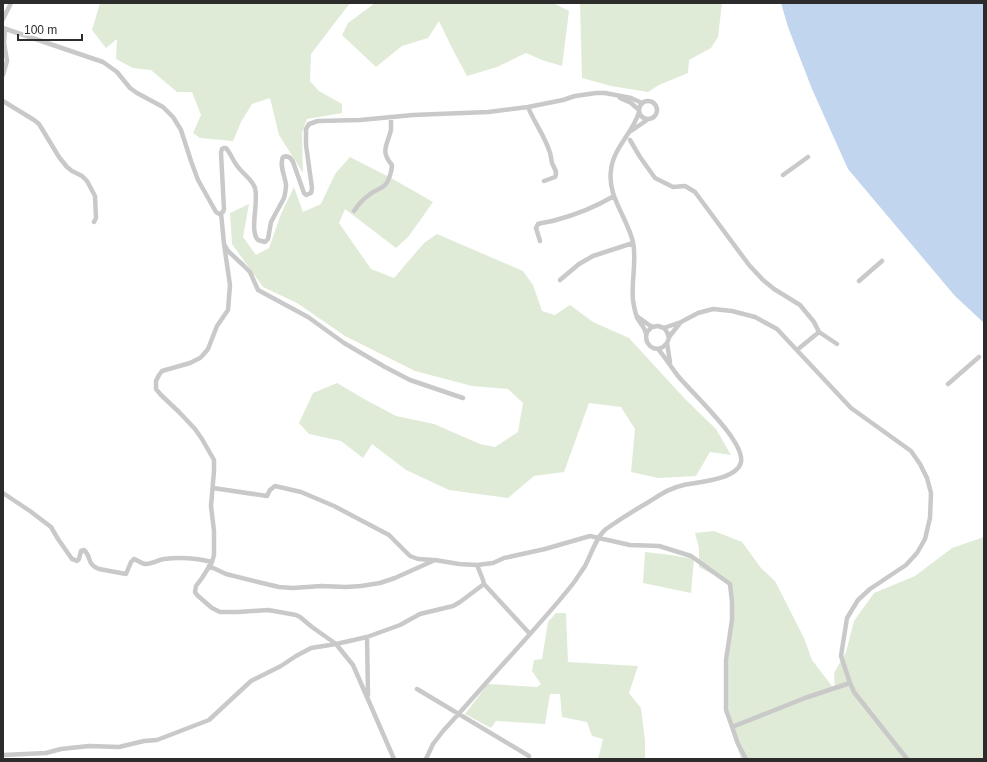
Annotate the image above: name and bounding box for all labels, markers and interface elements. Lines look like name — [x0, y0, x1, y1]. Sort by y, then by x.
scale bar — [18, 16, 82, 42]
text: 100 m — [24, 23, 57, 37]

